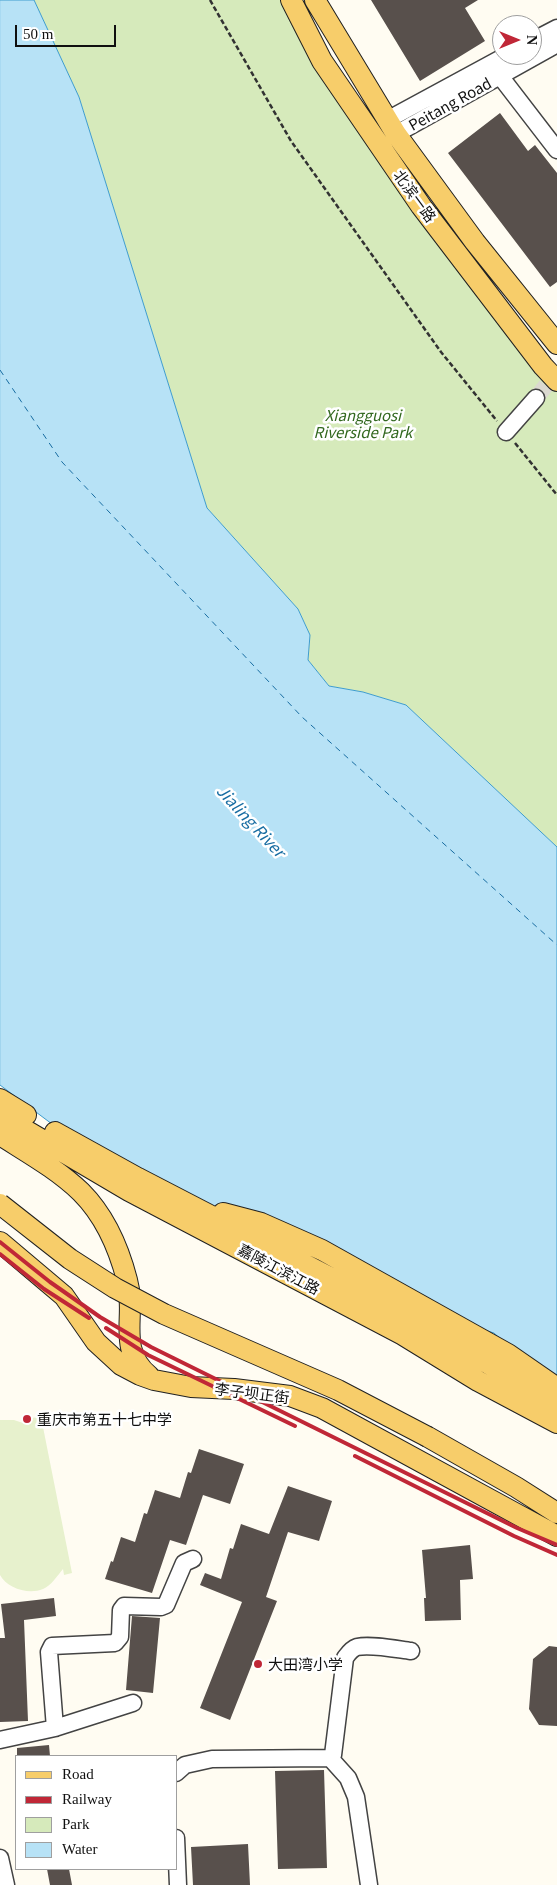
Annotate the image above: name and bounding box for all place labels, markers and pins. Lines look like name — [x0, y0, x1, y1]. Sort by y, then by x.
place label: 重庆市第五十七中学 — [37, 1410, 172, 1428]
marker: 重庆市第五十七中学 — [21, 1413, 33, 1425]
place label: 大田湾小学 — [268, 1655, 343, 1673]
marker: 大田湾小学 — [252, 1658, 264, 1670]

